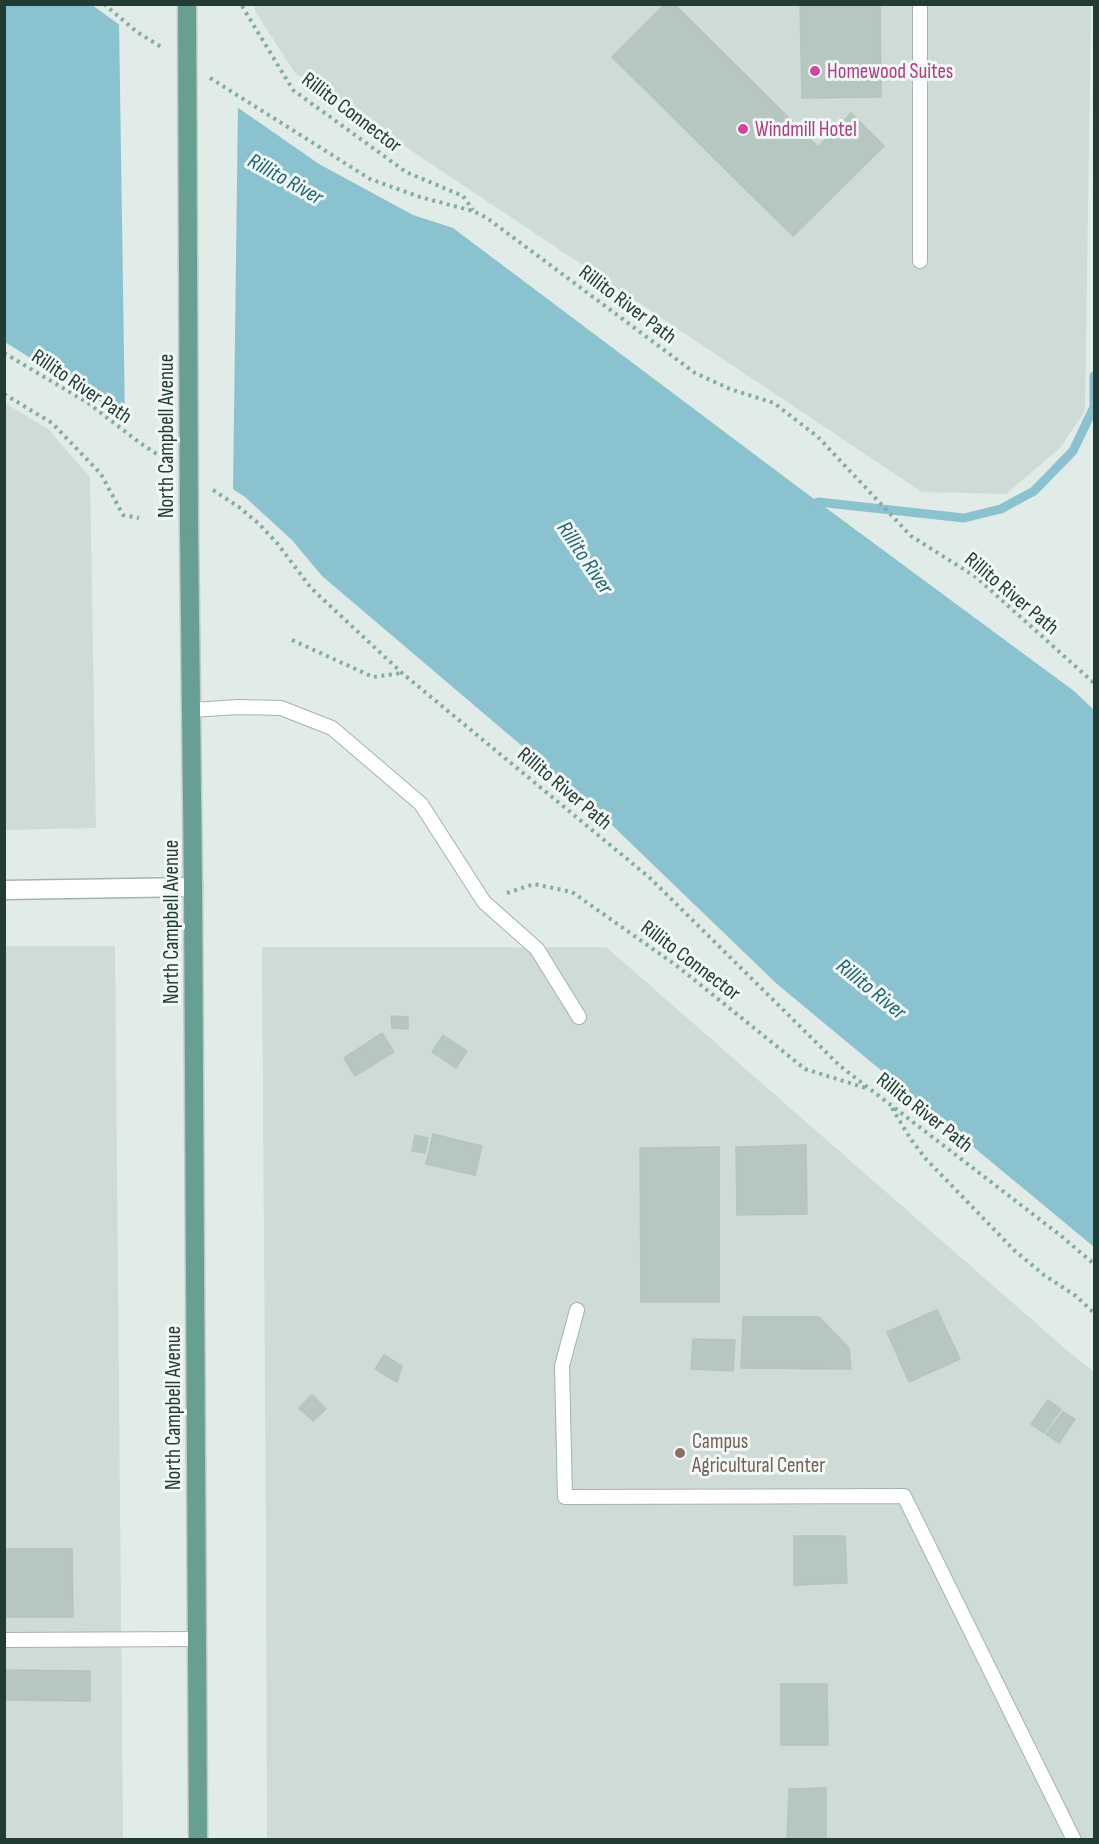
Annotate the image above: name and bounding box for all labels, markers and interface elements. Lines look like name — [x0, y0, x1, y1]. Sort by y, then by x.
place label: Homewood Suites — [827, 59, 953, 84]
marker: Homewood Suites — [808, 64, 822, 78]
street label: Rillito Connector — [297, 67, 407, 158]
place label: Windmill Hotel — [755, 117, 857, 142]
marker: Windmill Hotel — [736, 122, 750, 136]
water label: Rillito River — [243, 148, 328, 211]
street label: Rillito River Path — [574, 260, 681, 349]
street label: Rillito River Path — [27, 344, 137, 429]
street label: North Campbell Avenue — [154, 354, 179, 518]
water label: Rillito River — [551, 516, 619, 600]
street label: Rillito River Path — [959, 547, 1064, 640]
street label: Rillito River Path — [512, 742, 617, 835]
street label: North Campbell Avenue — [159, 840, 184, 1004]
street label: Rillito Connector — [636, 915, 746, 1006]
water label: Rillito River — [831, 953, 912, 1026]
street label: Rillito River Path — [871, 1067, 978, 1158]
street label: North Campbell Avenue — [161, 1326, 186, 1490]
place label: Campus Agricultural Center — [691, 1429, 825, 1478]
marker: Campus Agricultural Center — [673, 1446, 687, 1460]

